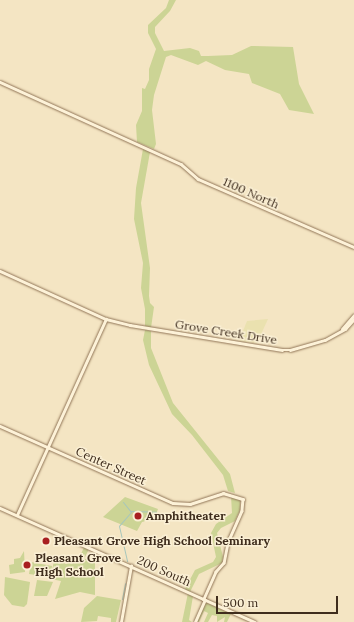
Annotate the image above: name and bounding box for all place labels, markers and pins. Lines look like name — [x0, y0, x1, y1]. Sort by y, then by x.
place label: Amphitheater — [146, 509, 226, 523]
marker: Amphitheater — [133, 511, 143, 521]
place label: Pleasant Grove High School Seminary — [54, 534, 270, 548]
marker: Pleasant Grove High School Seminary — [41, 536, 51, 546]
place label: Pleasant Grove High School — [35, 551, 121, 579]
marker: Pleasant Grove High School — [22, 560, 32, 570]

